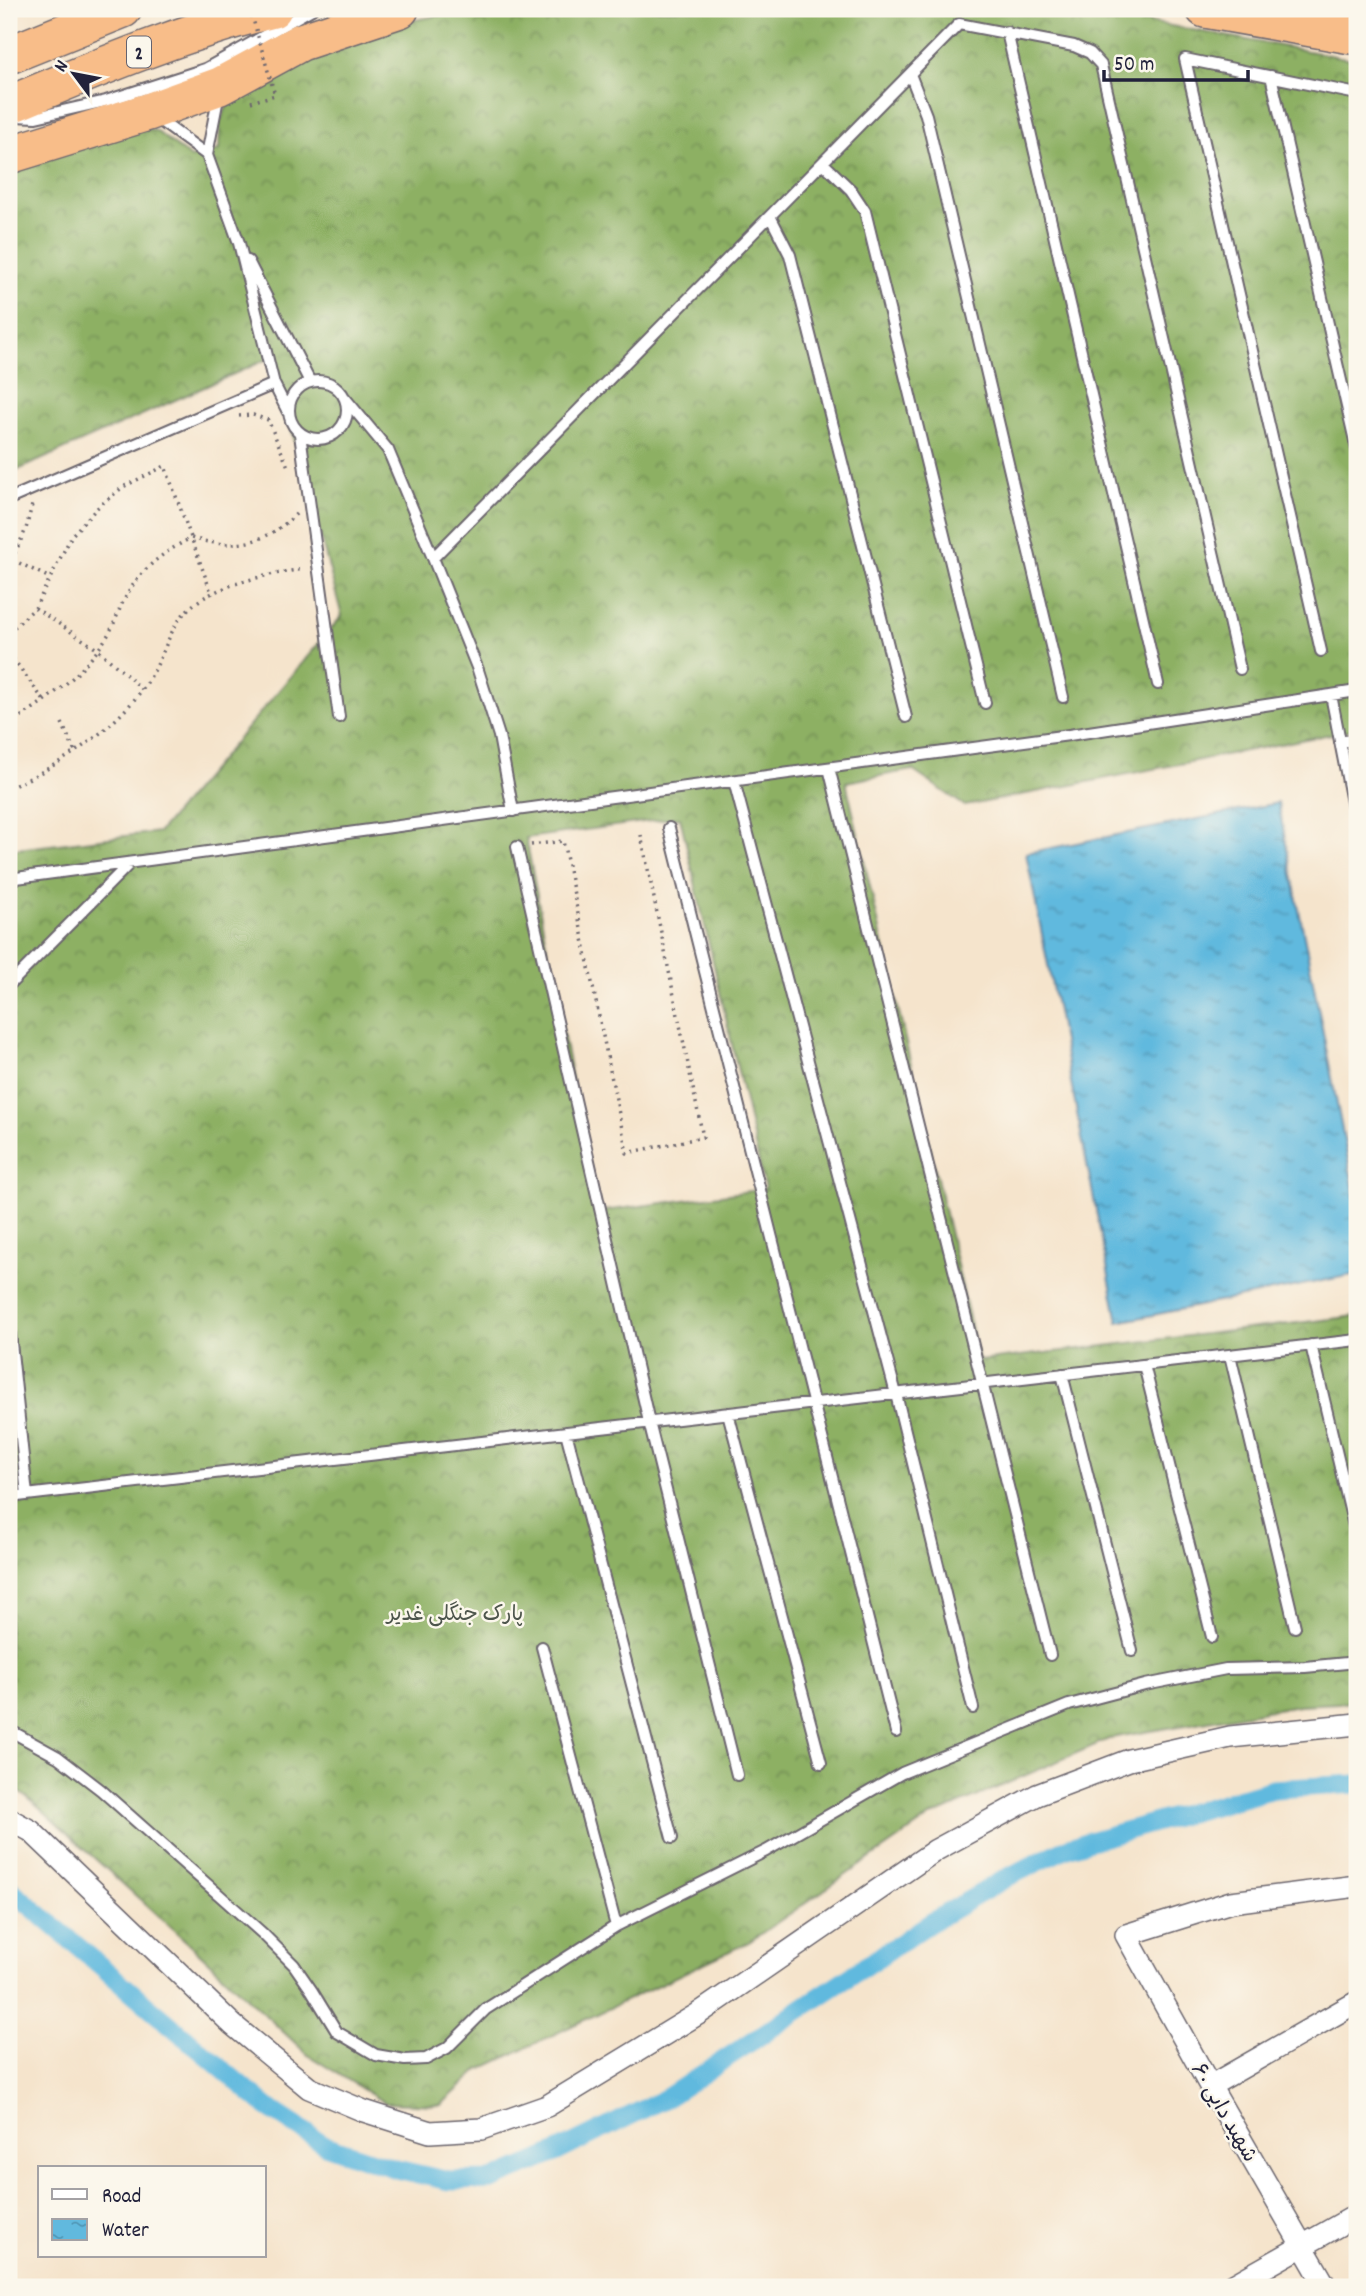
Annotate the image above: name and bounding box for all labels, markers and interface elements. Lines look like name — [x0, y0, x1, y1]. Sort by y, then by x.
road number: 2 — [127, 36, 151, 68]
north arrow — [38, 38, 108, 108]
scale bar — [1104, 38, 1247, 82]
text: 50 m — [1114, 51, 1154, 81]
text: N — [49, 56, 76, 78]
park label: پارک جنگلی غدیر — [385, 1601, 523, 1631]
street label: شهید دایی ۶۰ — [1182, 2058, 1263, 2169]
legend — [38, 2166, 266, 2258]
text: Road — [102, 2183, 141, 2213]
text: Water — [102, 2217, 149, 2247]

